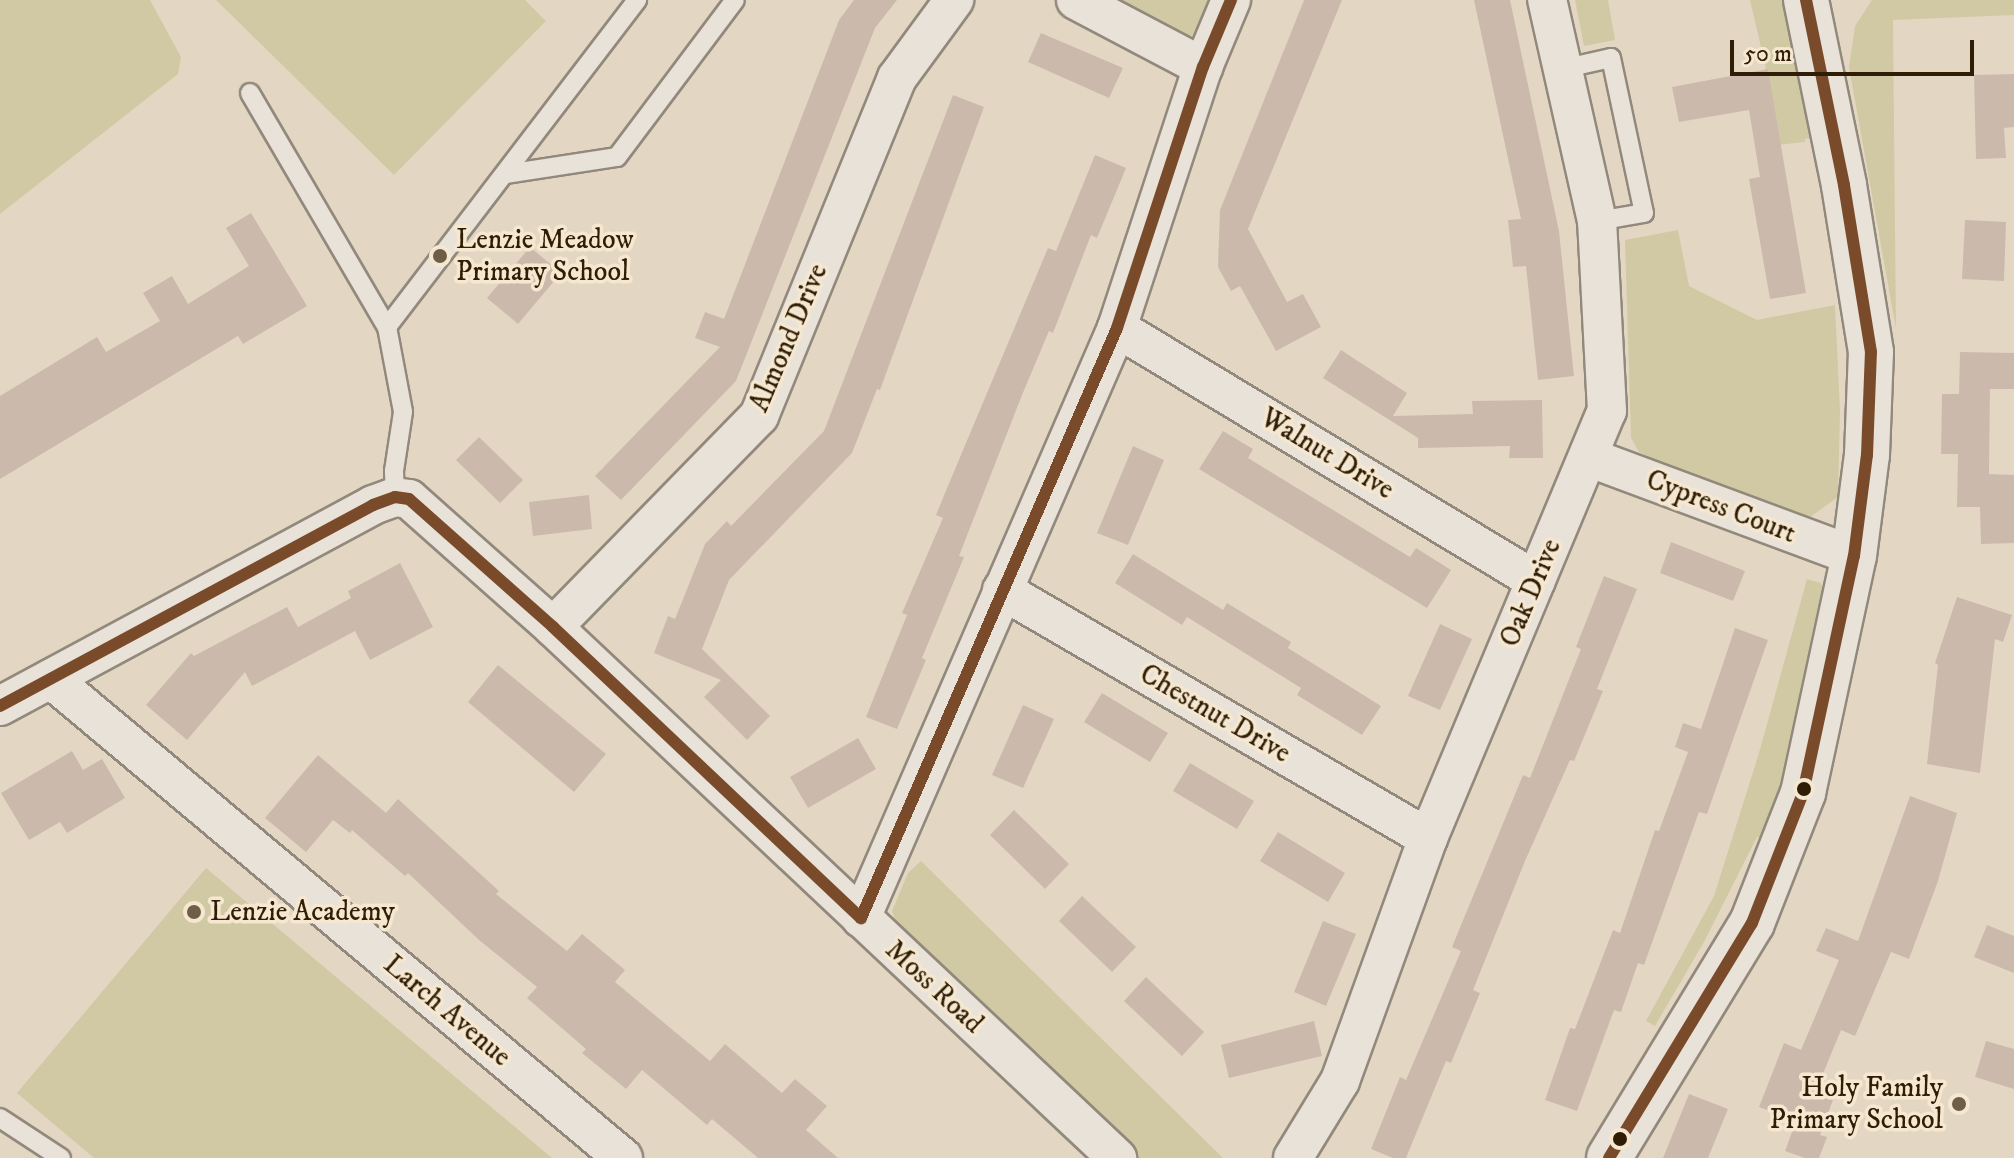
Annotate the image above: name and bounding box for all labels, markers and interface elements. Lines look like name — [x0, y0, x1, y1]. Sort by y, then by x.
scale bar — [1734, 24, 1978, 74]
text: 50 m — [1744, 39, 1792, 69]
place label: Lenzie Meadow Primary School — [456, 223, 633, 289]
marker: Lenzie Meadow Primary School — [431, 247, 449, 265]
street label: Almond Drive — [743, 259, 835, 417]
street label: Walnut Drive — [1254, 401, 1400, 507]
street label: Cypress Court — [1641, 463, 1801, 551]
street label: Oak Drive — [1493, 534, 1569, 652]
street label: Chestnut Drive — [1134, 657, 1296, 771]
unlabelled marker — [1796, 781, 1812, 797]
place label: Lenzie Academy — [210, 895, 395, 929]
marker: Lenzie Academy — [185, 903, 203, 921]
street label: Moss Road — [878, 933, 990, 1041]
street label: Larch Avenue — [376, 948, 518, 1074]
place label: Holy Family Primary School — [1770, 1071, 1943, 1137]
marker: Holy Family Primary School — [1950, 1095, 1968, 1113]
unlabelled marker — [1612, 1131, 1628, 1147]

